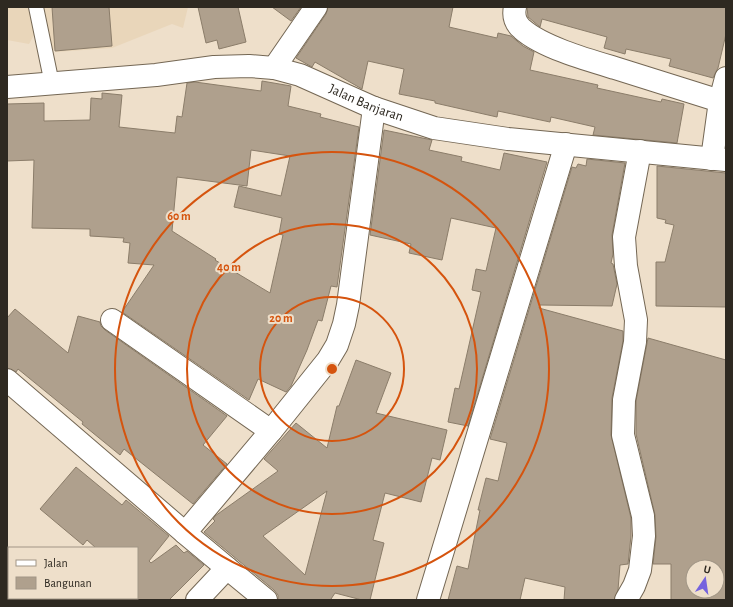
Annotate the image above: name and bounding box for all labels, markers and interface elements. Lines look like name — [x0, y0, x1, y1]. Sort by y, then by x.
street label: Jalan Banjaran — [327, 82, 405, 124]
text: 60 m — [167, 210, 191, 222]
text: 40 m — [217, 261, 241, 273]
text: 20 m — [269, 312, 293, 324]
centre of rings — [325, 362, 339, 376]
legend — [8, 547, 138, 599]
text: Jalan — [44, 557, 68, 569]
north arrow — [685, 559, 725, 599]
text: U — [702, 564, 712, 576]
text: Bangunan — [44, 577, 92, 589]

